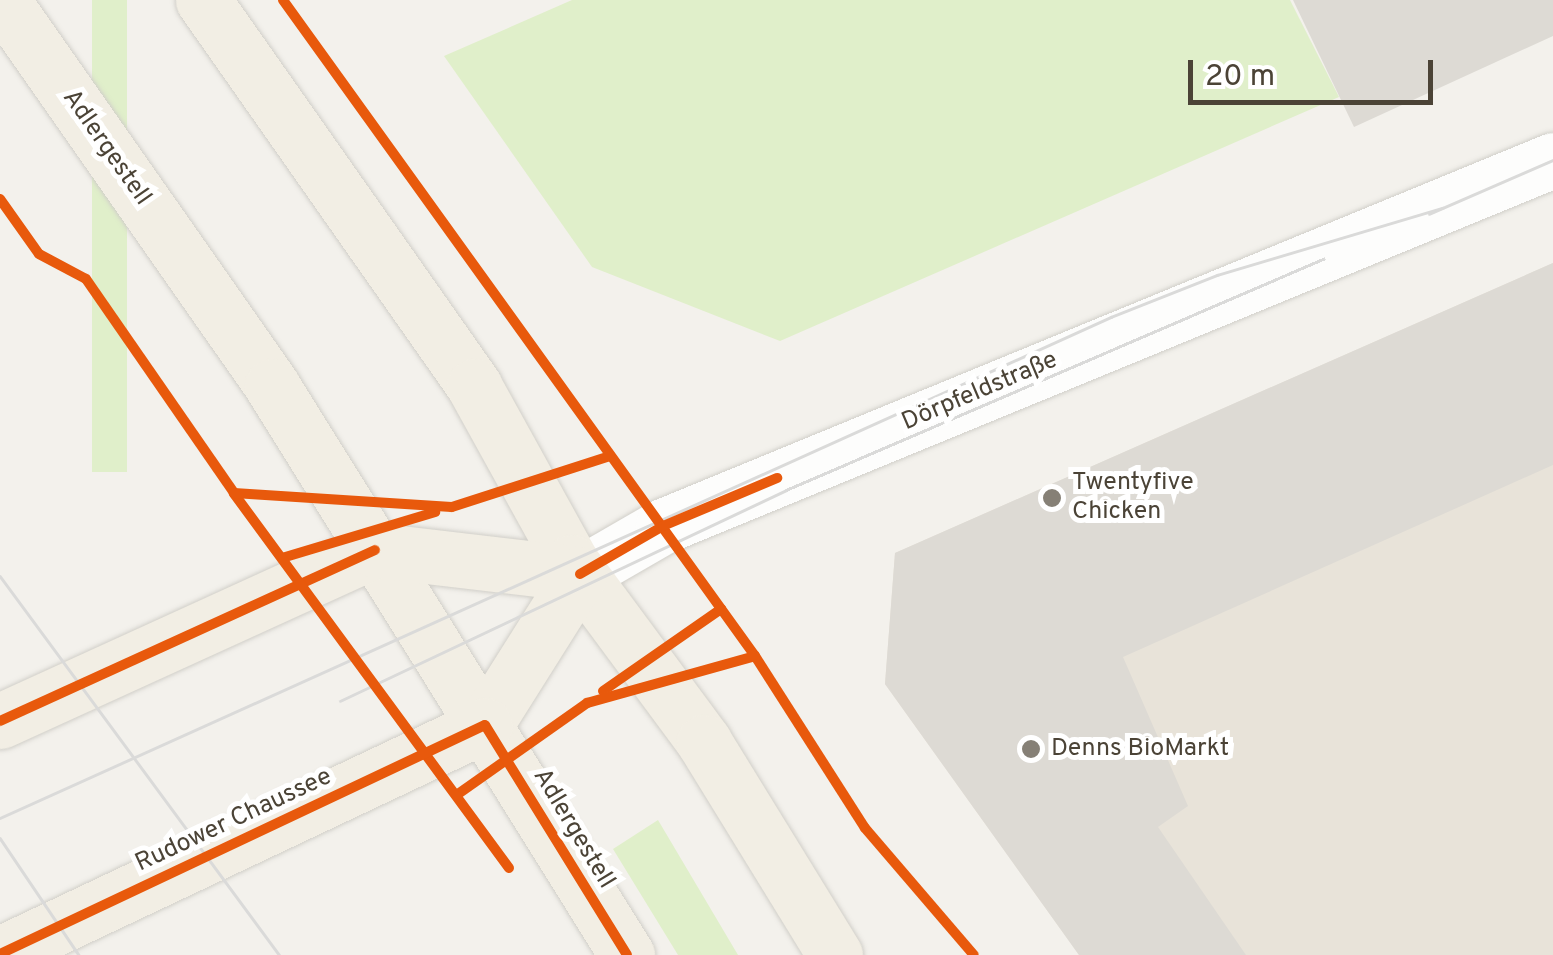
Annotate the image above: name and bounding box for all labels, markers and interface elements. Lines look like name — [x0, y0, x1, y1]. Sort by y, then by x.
scale bar — [1193, 40, 1438, 102]
text: 20 m — [1205, 59, 1275, 96]
street label: Adlergestell — [55, 84, 157, 212]
street label: Dörpfeldstraße — [898, 346, 1062, 438]
place label: Twentyfive Chicken — [1072, 469, 1194, 528]
marker: Twentyfive Chicken — [1041, 487, 1063, 509]
place label: Denns BioMarkt — [1051, 734, 1229, 764]
marker: Denns BioMarkt — [1020, 738, 1042, 760]
street label: Rudower Chaussee — [131, 762, 337, 880]
street label: Adlergestell — [526, 764, 620, 894]

